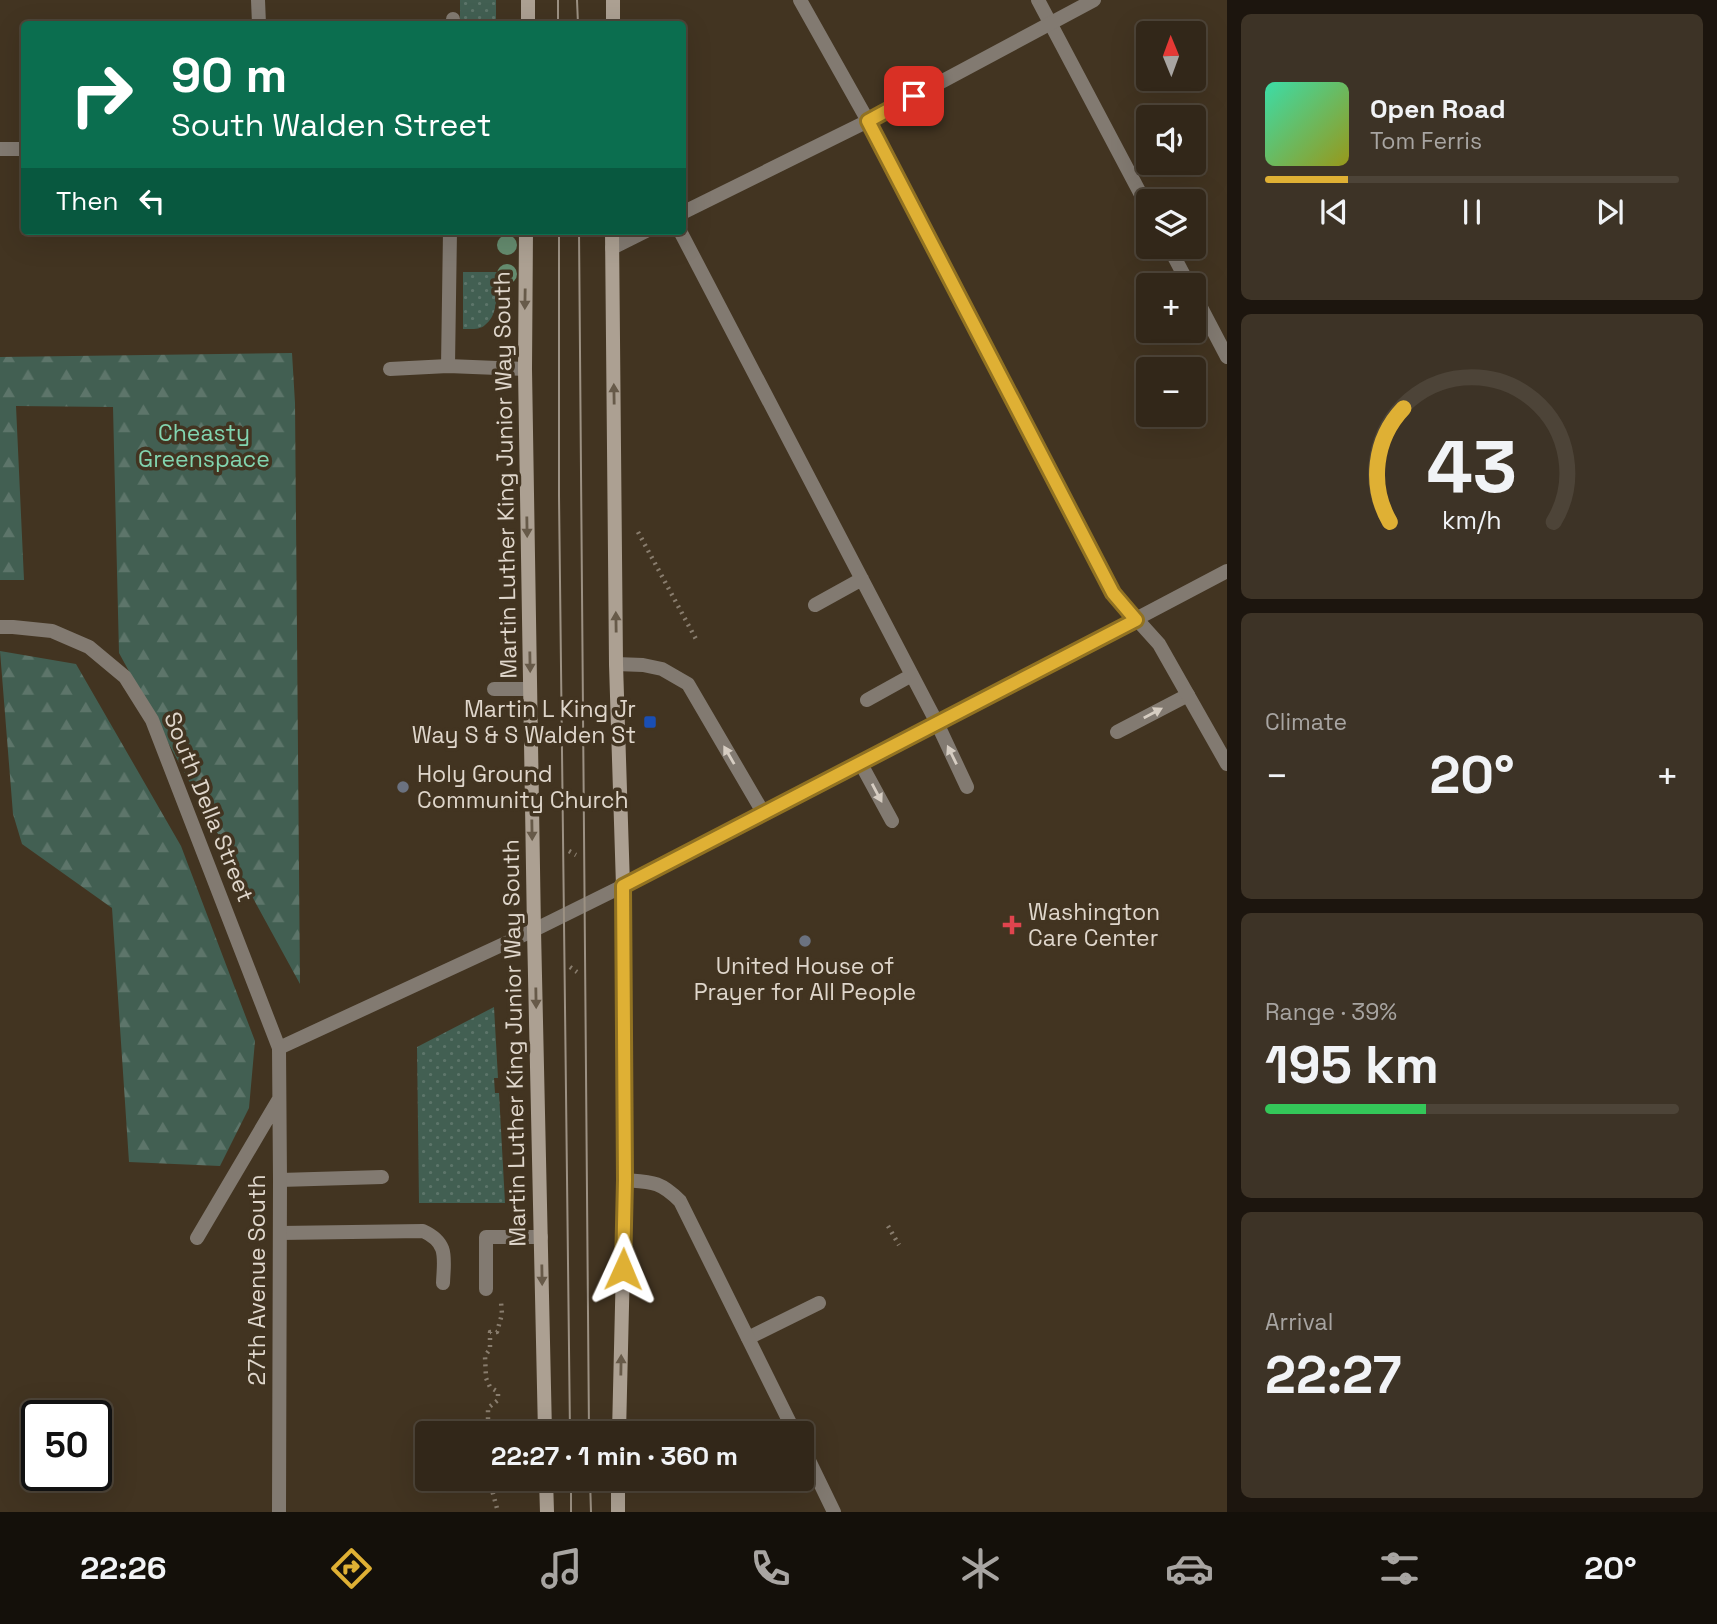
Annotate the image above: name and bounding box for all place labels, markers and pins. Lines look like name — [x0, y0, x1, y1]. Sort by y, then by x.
pin — [884, 66, 944, 126]
place label: Martin L King Jr Way S & S Walden St — [412, 694, 636, 750]
marker: Martin L King Jr Way S & S Walden St — [642, 714, 658, 730]
place label: Holy Ground Community Church — [417, 759, 629, 815]
marker: Holy Ground Community Church — [395, 779, 411, 795]
place label: Washington Care Center — [1028, 897, 1160, 953]
marker: Washington Care Center — [1002, 915, 1022, 935]
marker: United House of Prayer for All People — [797, 933, 813, 949]
place label: United House of Prayer for All People — [694, 951, 916, 1007]

